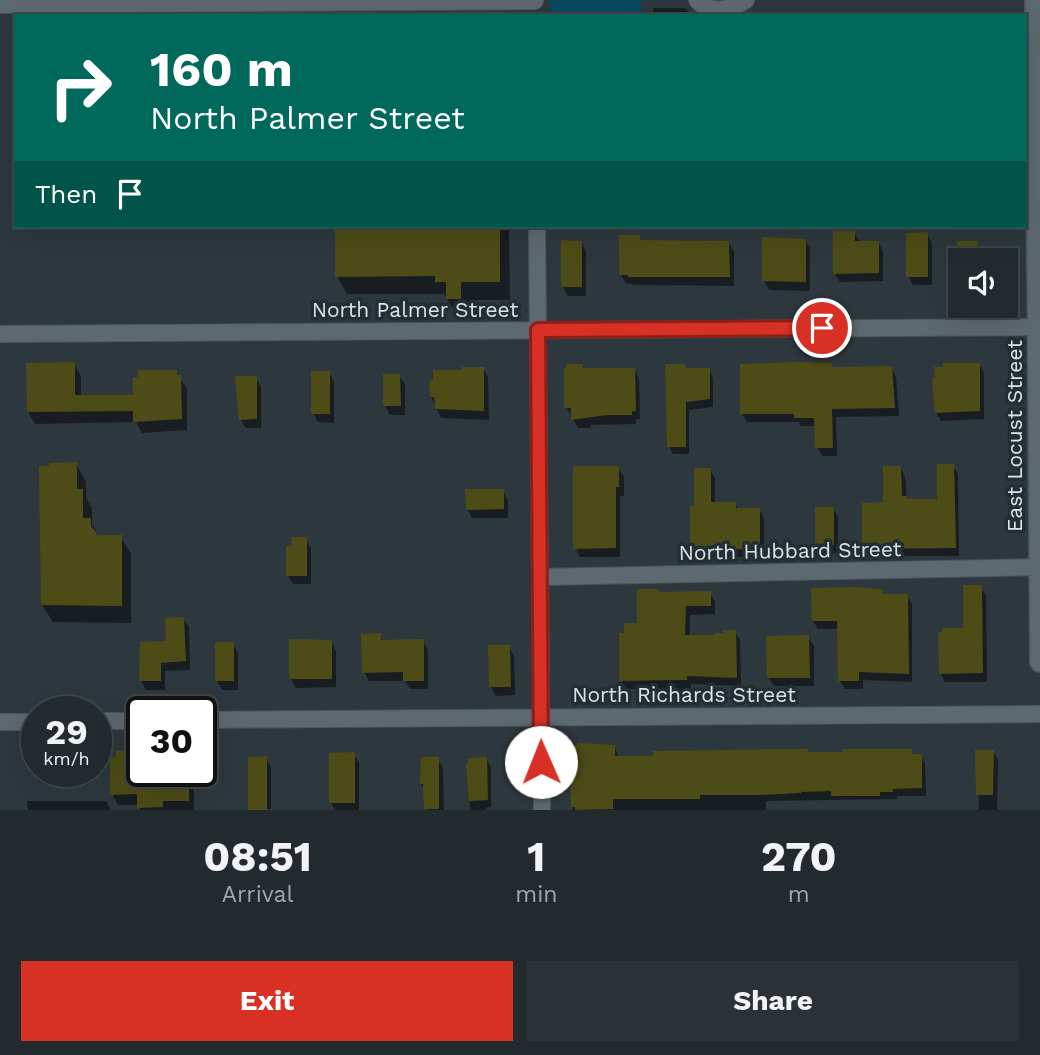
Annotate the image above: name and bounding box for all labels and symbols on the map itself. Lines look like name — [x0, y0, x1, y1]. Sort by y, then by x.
street label: North Palmer Street — [312, 297, 518, 322]
pin — [792, 298, 852, 358]
street label: East Locust Street — [1002, 340, 1027, 532]
street label: North Hubbard Street — [678, 536, 902, 565]
street label: North Richards Street — [572, 682, 796, 707]
speed limit sign: 30 — [126, 696, 217, 787]
position arrow — [504, 725, 578, 799]

